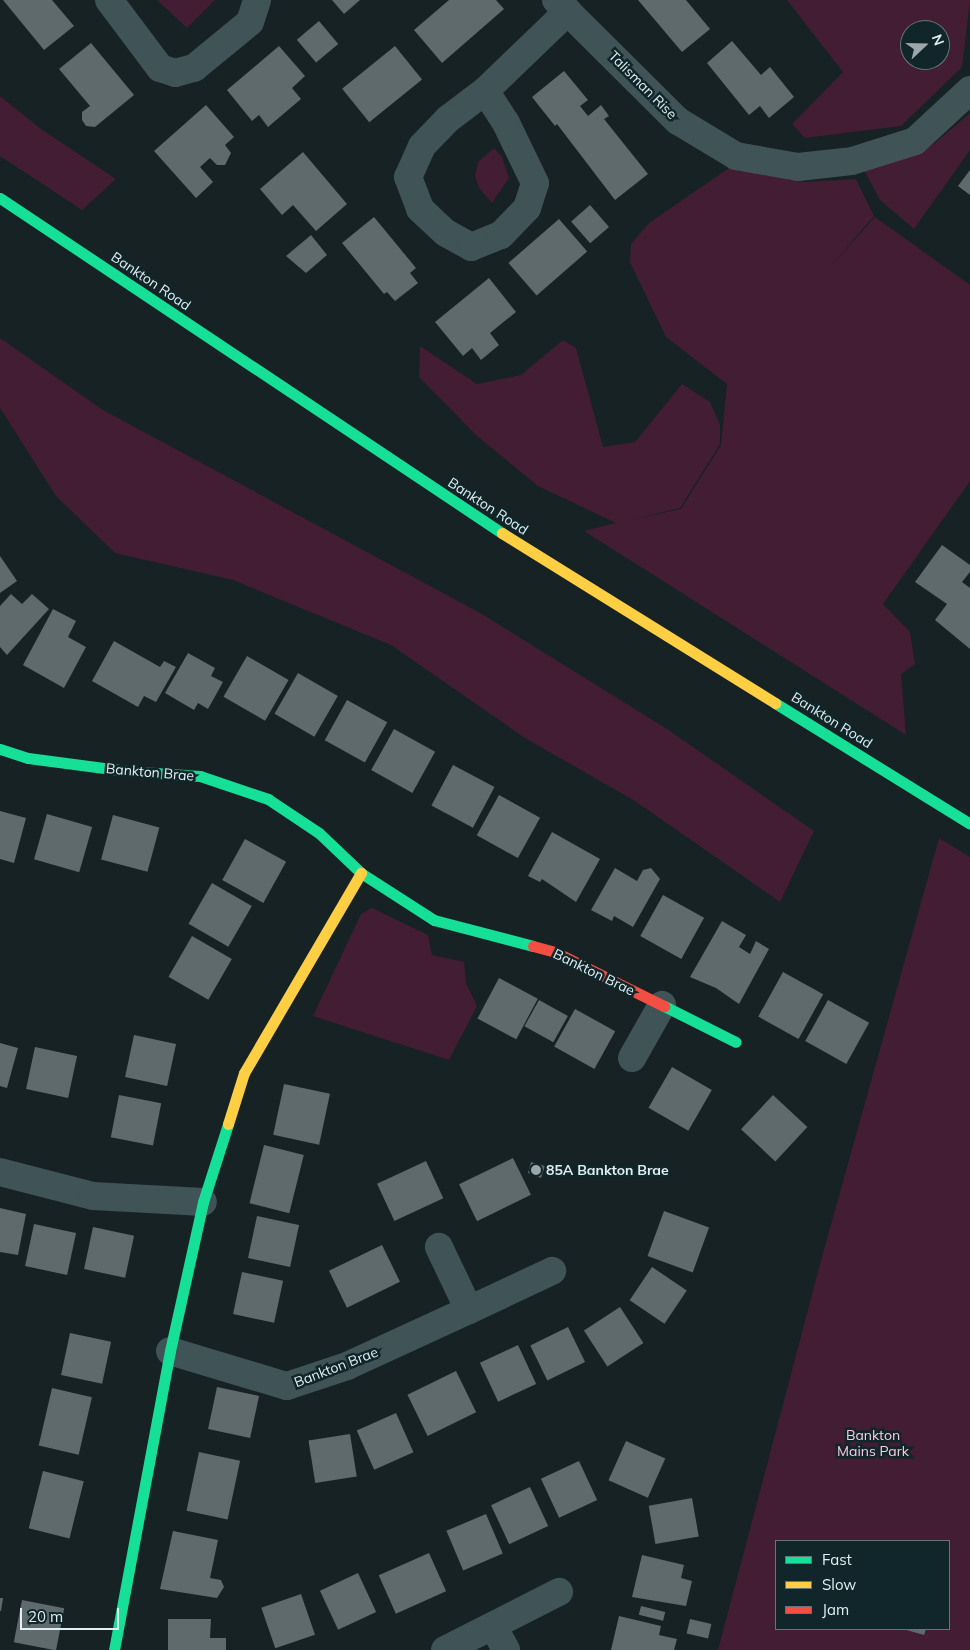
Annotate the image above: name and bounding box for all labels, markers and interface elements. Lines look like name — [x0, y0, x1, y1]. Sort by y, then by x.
north arrow — [900, 20, 950, 70]
text: N — [928, 32, 948, 48]
street label: Talisman Rise — [605, 47, 681, 123]
street label: Bankton Road — [108, 248, 194, 314]
street label: Bankton Road — [445, 474, 531, 538]
street label: Bankton Road — [788, 688, 876, 752]
street label: Bankton Brae — [105, 760, 195, 784]
street label: Bankton Brae — [551, 945, 637, 999]
place label: 85A Bankton Brae — [546, 1162, 669, 1178]
marker: 85A Bankton Brae — [530, 1164, 542, 1176]
street label: Bankton Brae — [292, 1343, 380, 1391]
park label: Bankton Mains Park — [837, 1427, 909, 1460]
legend — [775, 1540, 950, 1630]
text: Fast — [822, 1550, 852, 1569]
text: Slow — [822, 1575, 856, 1594]
scale bar — [22, 1598, 121, 1630]
text: Jam — [822, 1600, 849, 1619]
text: 20 m — [28, 1607, 63, 1626]

